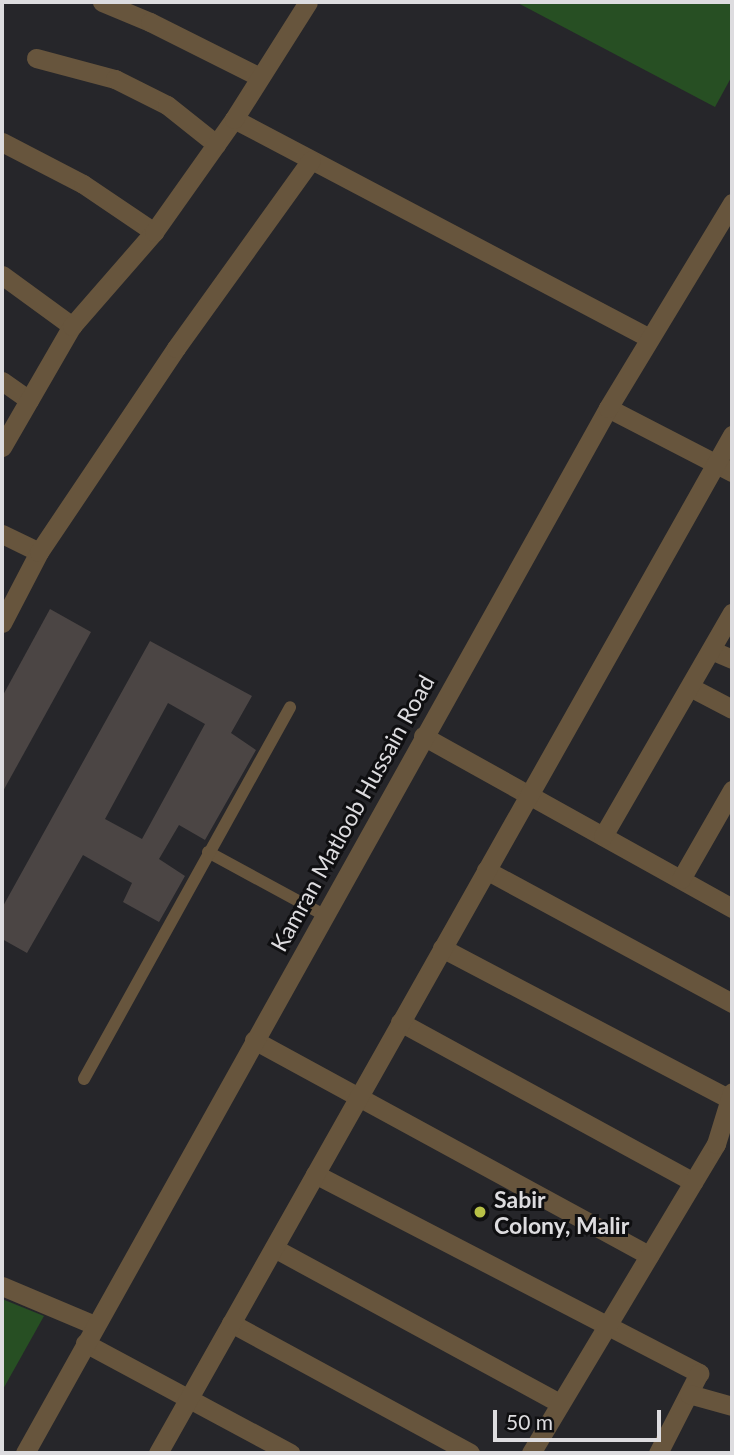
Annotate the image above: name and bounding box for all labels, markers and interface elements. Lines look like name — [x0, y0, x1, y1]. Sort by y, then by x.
street label: Kamran Matloob Hussain Road — [264, 670, 440, 956]
place label: Sabir Colony, Malir — [494, 1185, 629, 1239]
marker: Sabir Colony, Malir — [472, 1204, 488, 1220]
scale bar — [496, 1396, 664, 1440]
text: 50 m — [506, 1409, 553, 1434]

